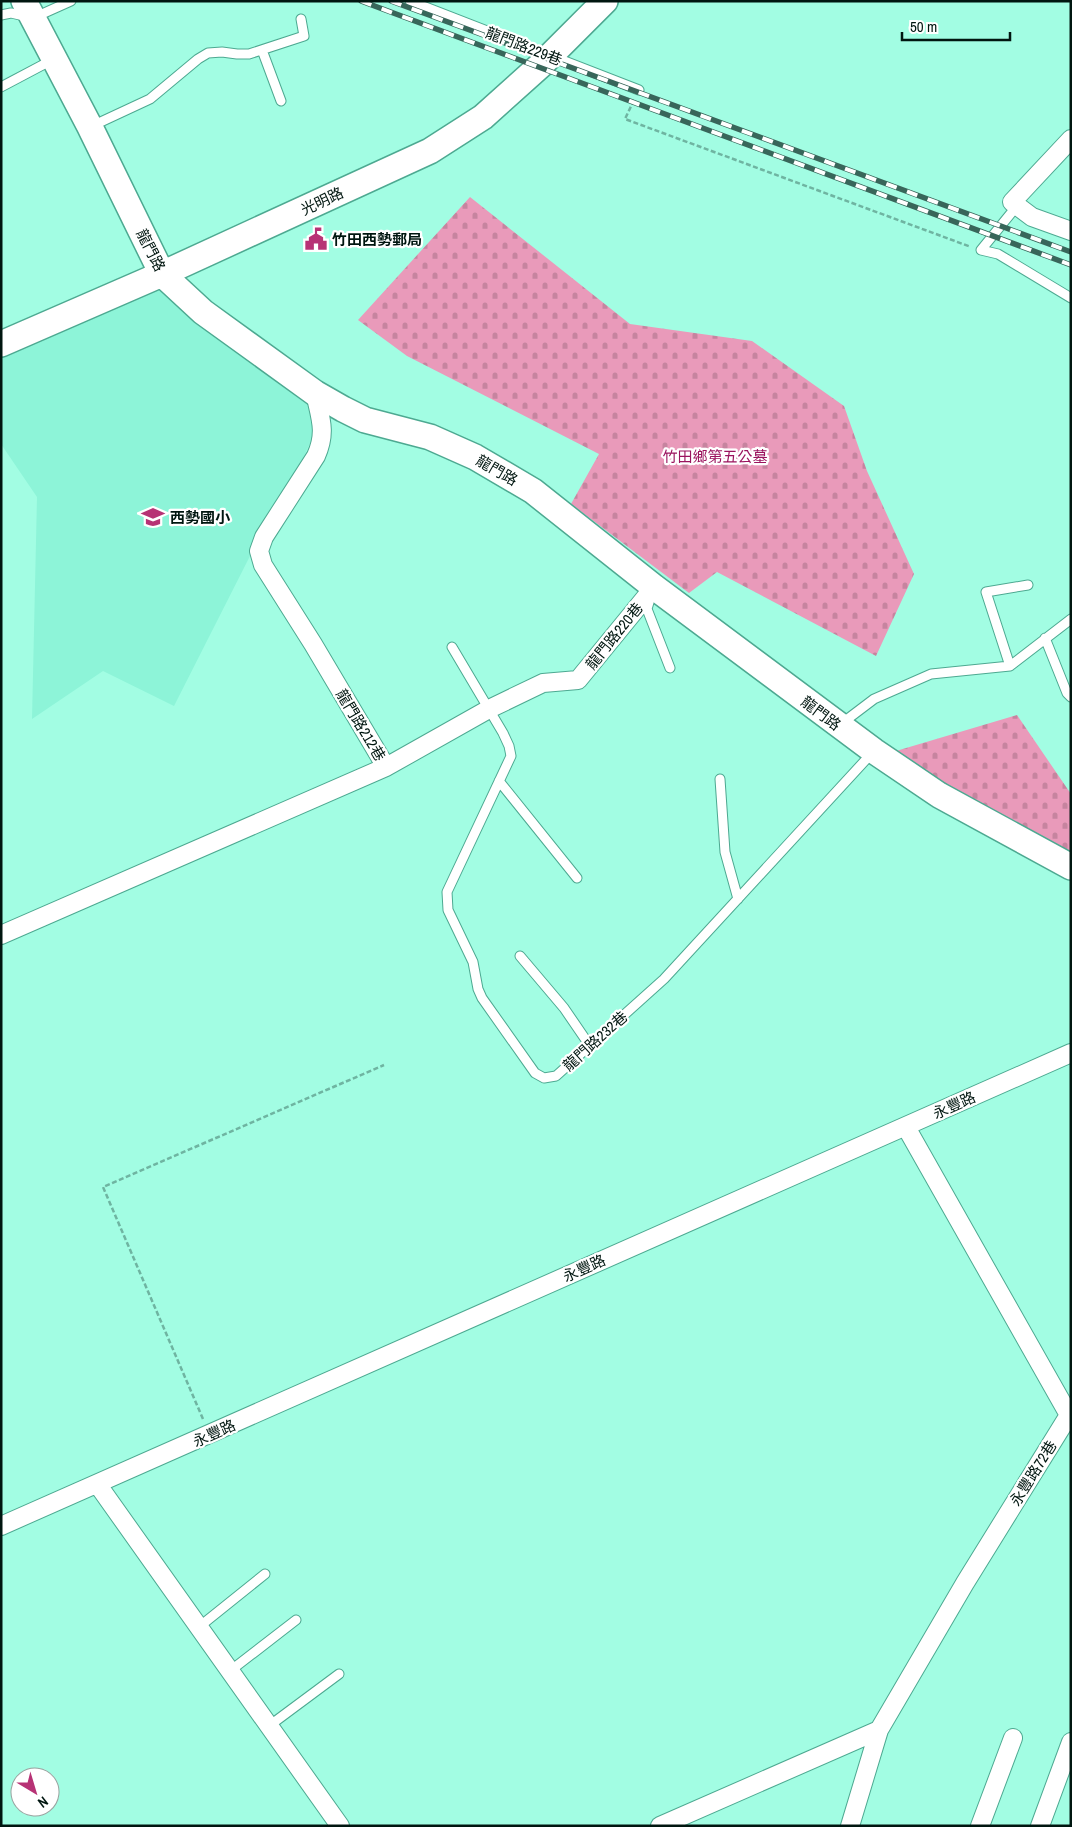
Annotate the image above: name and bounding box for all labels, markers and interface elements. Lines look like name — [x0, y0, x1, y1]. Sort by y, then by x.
scale bar — [902, 10, 1010, 42]
text: 50 m — [910, 16, 937, 37]
street label: 龍門路229巷 — [483, 22, 565, 70]
street label: 光明路 — [297, 182, 347, 220]
street label: 龍門路 — [131, 225, 171, 275]
public building icon: 竹田西勢郵局 — [303, 226, 329, 252]
place label: 竹田西勢郵局 — [332, 229, 422, 250]
park label: 竹田鄉第五公墓 — [662, 446, 768, 467]
street label: 龍門路 — [472, 450, 522, 490]
school or university icon: 西勢國小 — [140, 504, 166, 530]
place label: 西勢國小 — [170, 507, 231, 528]
street label: 龍門路220巷 — [580, 598, 648, 674]
street label: 龍門路212巷 — [331, 685, 391, 765]
street label: 龍門路 — [797, 691, 845, 735]
street label: 龍門路232巷 — [558, 1006, 632, 1076]
street label: 永豐路 — [929, 1086, 979, 1124]
street label: 永豐路 — [559, 1249, 609, 1287]
street label: 永豐路 — [189, 1414, 239, 1452]
street label: 永豐路72巷 — [1005, 1436, 1061, 1510]
north arrow — [10, 1767, 60, 1817]
text: N — [34, 1793, 52, 1812]

